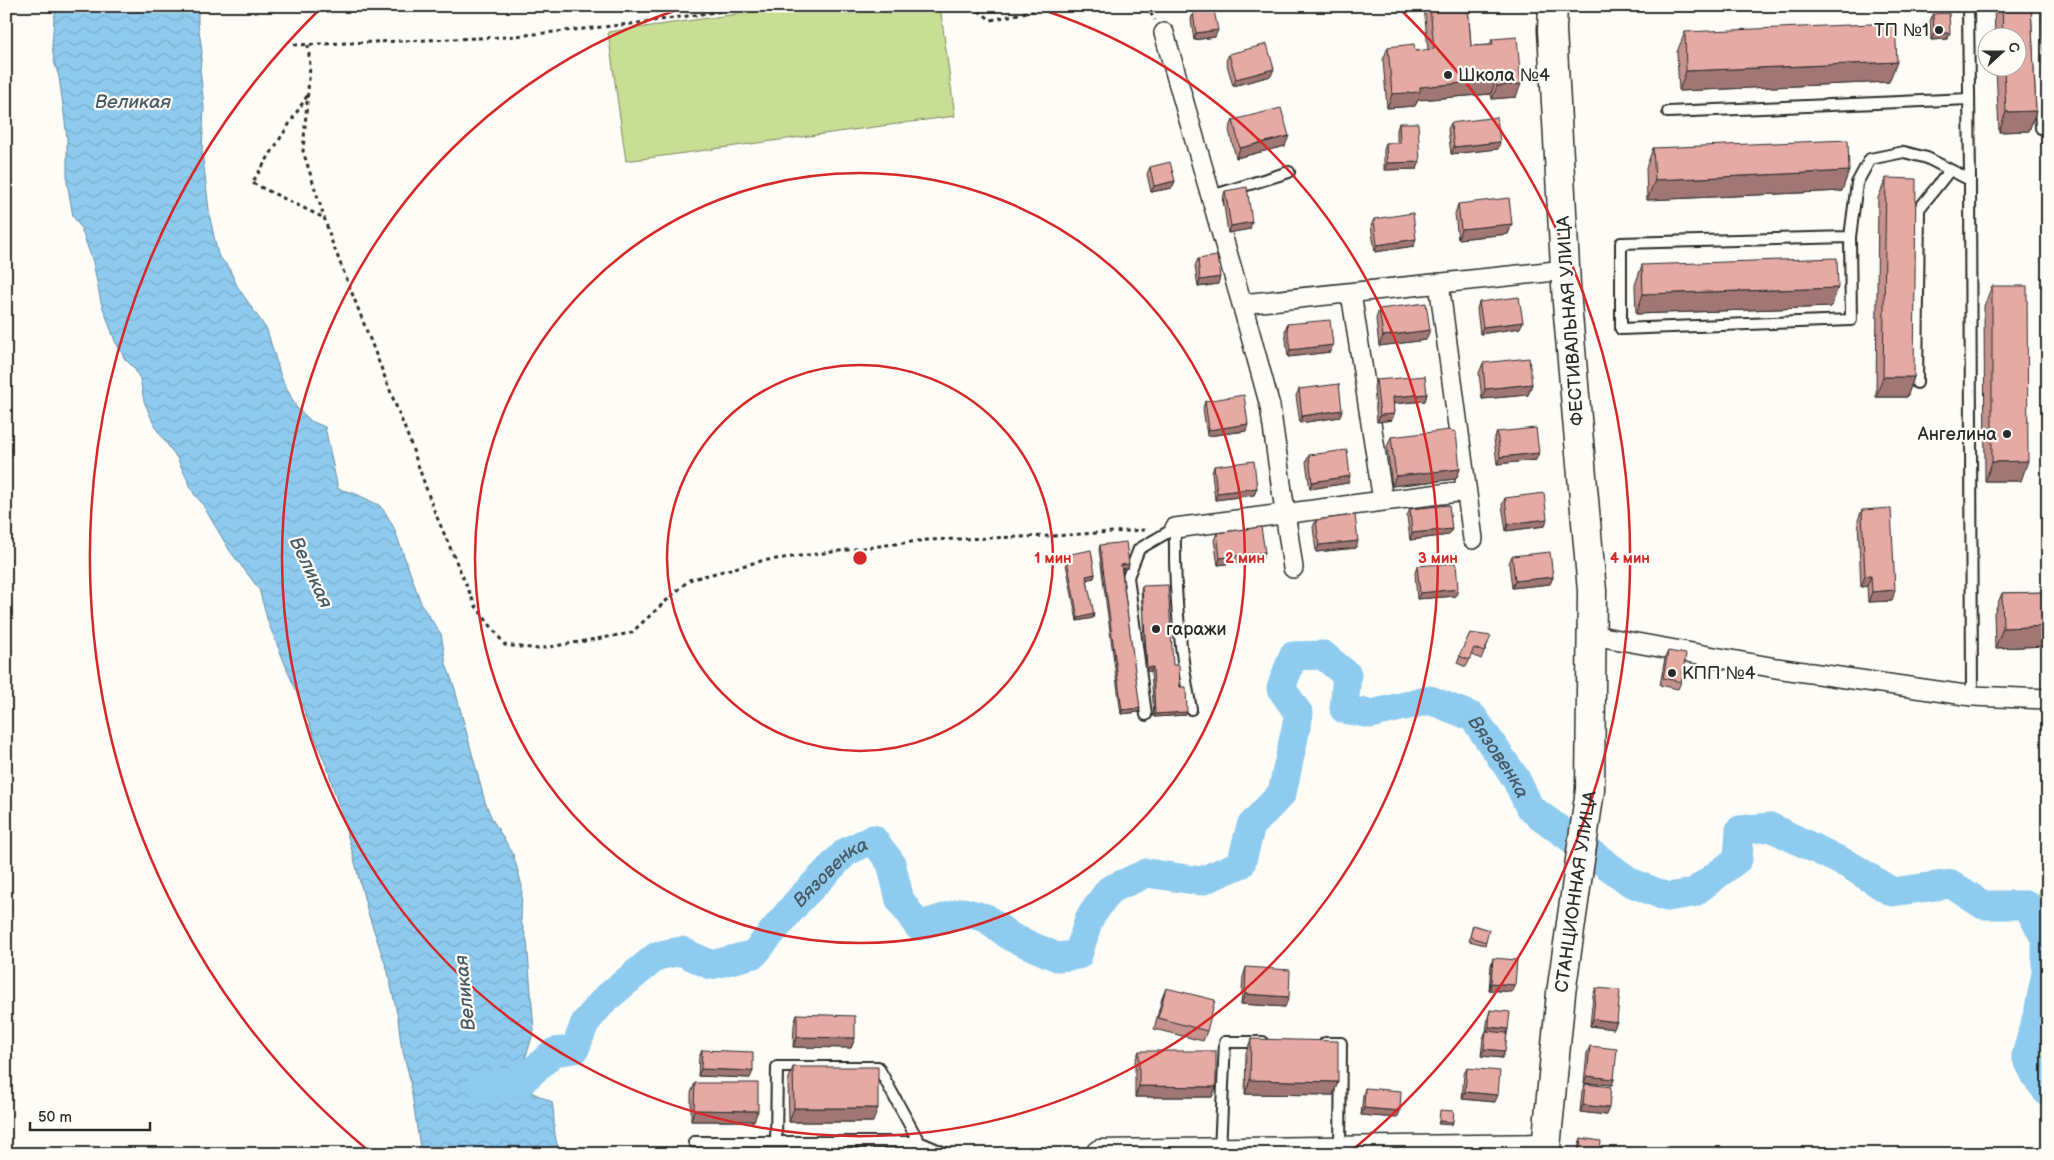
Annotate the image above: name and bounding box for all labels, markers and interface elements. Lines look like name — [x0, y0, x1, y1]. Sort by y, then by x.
place label: ТП №1 — [1874, 20, 1929, 41]
marker: ТП №1 — [1933, 24, 1945, 36]
north arrow — [1976, 28, 2026, 78]
text: С — [2004, 40, 2023, 55]
place label: Школа №4 — [1458, 65, 1550, 86]
marker: Школа №4 — [1442, 69, 1454, 81]
water label: Великая — [95, 91, 171, 114]
street label: ФЕСТИВАЛЬНАЯ УЛИЦА — [1553, 215, 1588, 427]
place label: Ангелина — [1917, 424, 1997, 445]
marker: Ангелина — [2001, 428, 2013, 440]
water label: Великая — [284, 533, 337, 612]
centre of rings — [851, 549, 869, 567]
text: 1 мин — [1034, 549, 1072, 568]
text: 2 мин — [1225, 549, 1265, 568]
text: 3 мин — [1418, 549, 1458, 568]
text: 4 мин — [1610, 549, 1650, 568]
place label: гаражи — [1166, 619, 1227, 640]
marker: гаражи — [1150, 623, 1162, 635]
place label: КПП №4 — [1682, 663, 1756, 684]
marker: КПП №4 — [1666, 667, 1678, 679]
water label: Вязовенка — [1463, 712, 1533, 802]
street label: СТАНЦИОННАЯ УЛИЦА — [1551, 790, 1601, 994]
water label: Вязовенка — [789, 833, 872, 912]
water label: Великая — [450, 953, 481, 1032]
scale bar — [30, 1100, 150, 1132]
text: 50 m — [38, 1108, 72, 1127]

